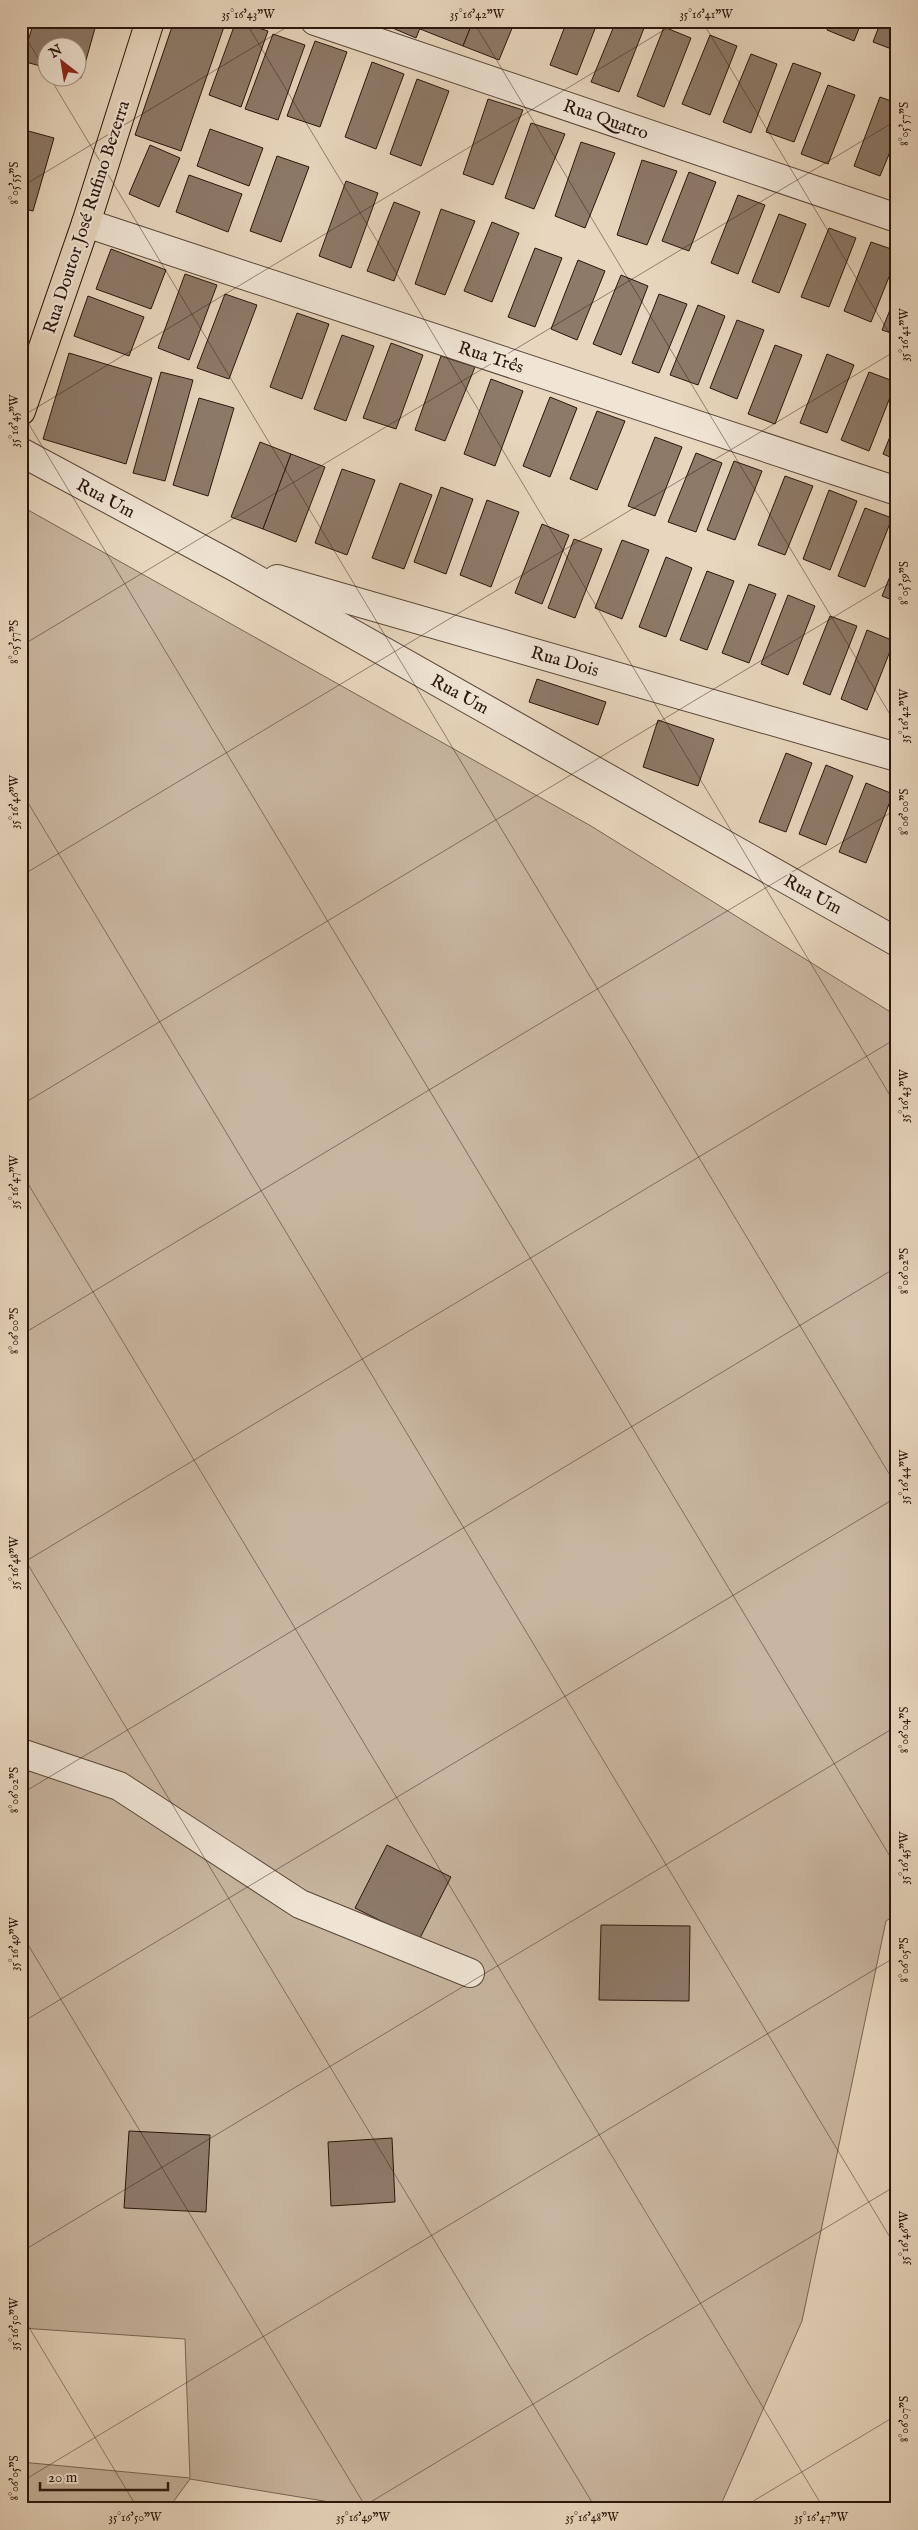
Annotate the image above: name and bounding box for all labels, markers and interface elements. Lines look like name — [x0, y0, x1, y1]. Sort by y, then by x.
text: 35°16'43"W — [221, 7, 275, 22]
text: 35°16'42"W — [450, 7, 505, 22]
text: 35°16'41"W — [679, 7, 733, 22]
north arrow — [38, 38, 88, 88]
text: N — [45, 41, 66, 63]
street label: Rua Quatro — [560, 95, 652, 146]
street label: Rua Doutor José Rufino Bezerra — [39, 98, 136, 337]
text: 8°05'57"S — [897, 102, 912, 146]
text: 8°05'55"S — [7, 162, 22, 204]
text: 35°16'41"W — [897, 308, 912, 362]
street label: Rua Três — [455, 337, 526, 380]
text: 35°16'45"W — [7, 394, 22, 448]
street label: Rua Um — [72, 474, 139, 524]
text: 8°05'59"S — [897, 561, 912, 605]
text: 8°05'57"S — [7, 620, 22, 664]
street label: Rua Dois — [528, 642, 601, 683]
street label: Rua Um — [426, 670, 493, 721]
text: 35°16'42"W — [897, 688, 912, 743]
text: 35°16'46"W — [7, 775, 22, 829]
text: 8°06'00"S — [897, 789, 912, 835]
street label: Rua Um — [779, 870, 846, 921]
text: 35°16'43"W — [897, 1069, 912, 1123]
text: 35°16'47"W — [7, 1154, 22, 1209]
text: 8°06'02"S — [897, 1248, 912, 1294]
text: 8°06'00"S — [7, 1308, 22, 1354]
text: 35°16'44"W — [897, 1449, 912, 1504]
text: 35°16'48"W — [7, 1536, 22, 1590]
text: 8°06'04"S — [897, 1707, 912, 1753]
text: 8°06'02"S — [7, 1767, 22, 1813]
text: 35°16'45"W — [897, 1831, 912, 1885]
text: 35°16'49"W — [7, 1916, 22, 1971]
text: 8°06'05"S — [897, 1937, 912, 1983]
text: 35°16'46"W — [897, 2211, 912, 2265]
text: 35°16'50"W — [7, 2297, 22, 2351]
text: 8°06'07"S — [897, 2396, 912, 2442]
text: 8°06'05"S — [7, 2455, 22, 2501]
scale bar — [40, 2460, 168, 2492]
text: 20 m — [48, 2468, 78, 2487]
text: 35°16'50"W — [108, 2510, 162, 2525]
text: 35°16'49"W — [336, 2510, 391, 2525]
text: 35°16'48"W — [565, 2510, 619, 2525]
text: 35°16'47"W — [794, 2510, 849, 2525]

